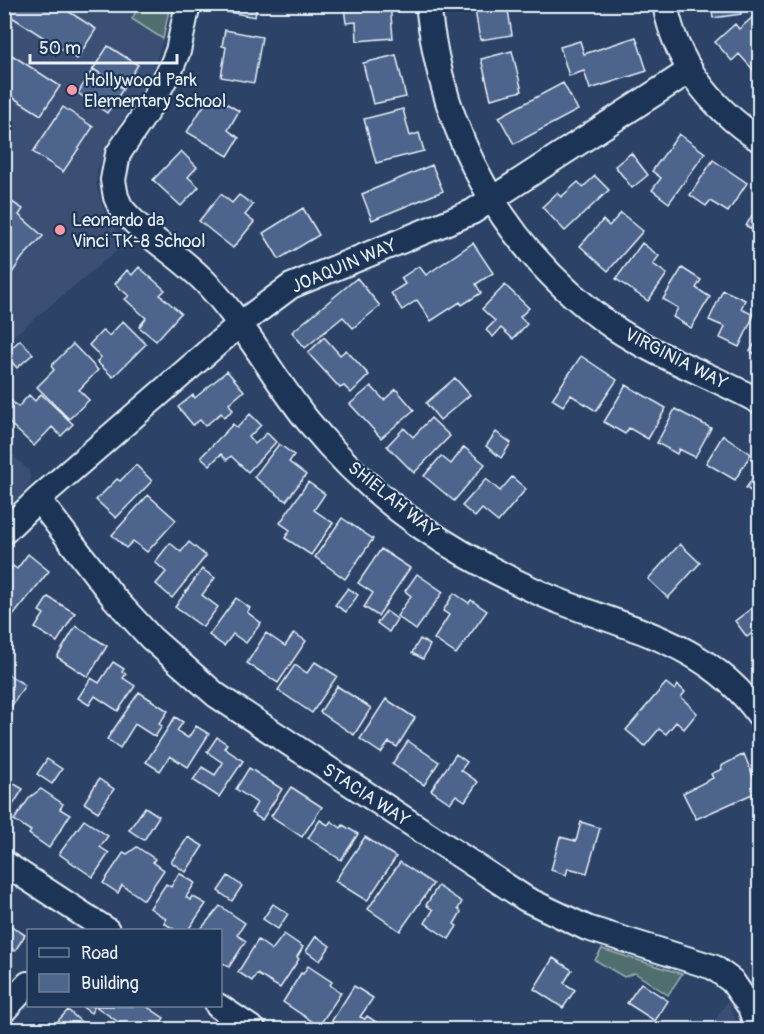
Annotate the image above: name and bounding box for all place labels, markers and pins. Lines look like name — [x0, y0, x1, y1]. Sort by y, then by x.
place label: Hollywood Park Elementary School — [84, 69, 226, 113]
marker: Hollywood Park Elementary School — [65, 83, 79, 97]
place label: Leonardo da Vinci TK-8 School — [72, 209, 205, 253]
marker: Leonardo da Vinci TK-8 School — [53, 223, 67, 237]

